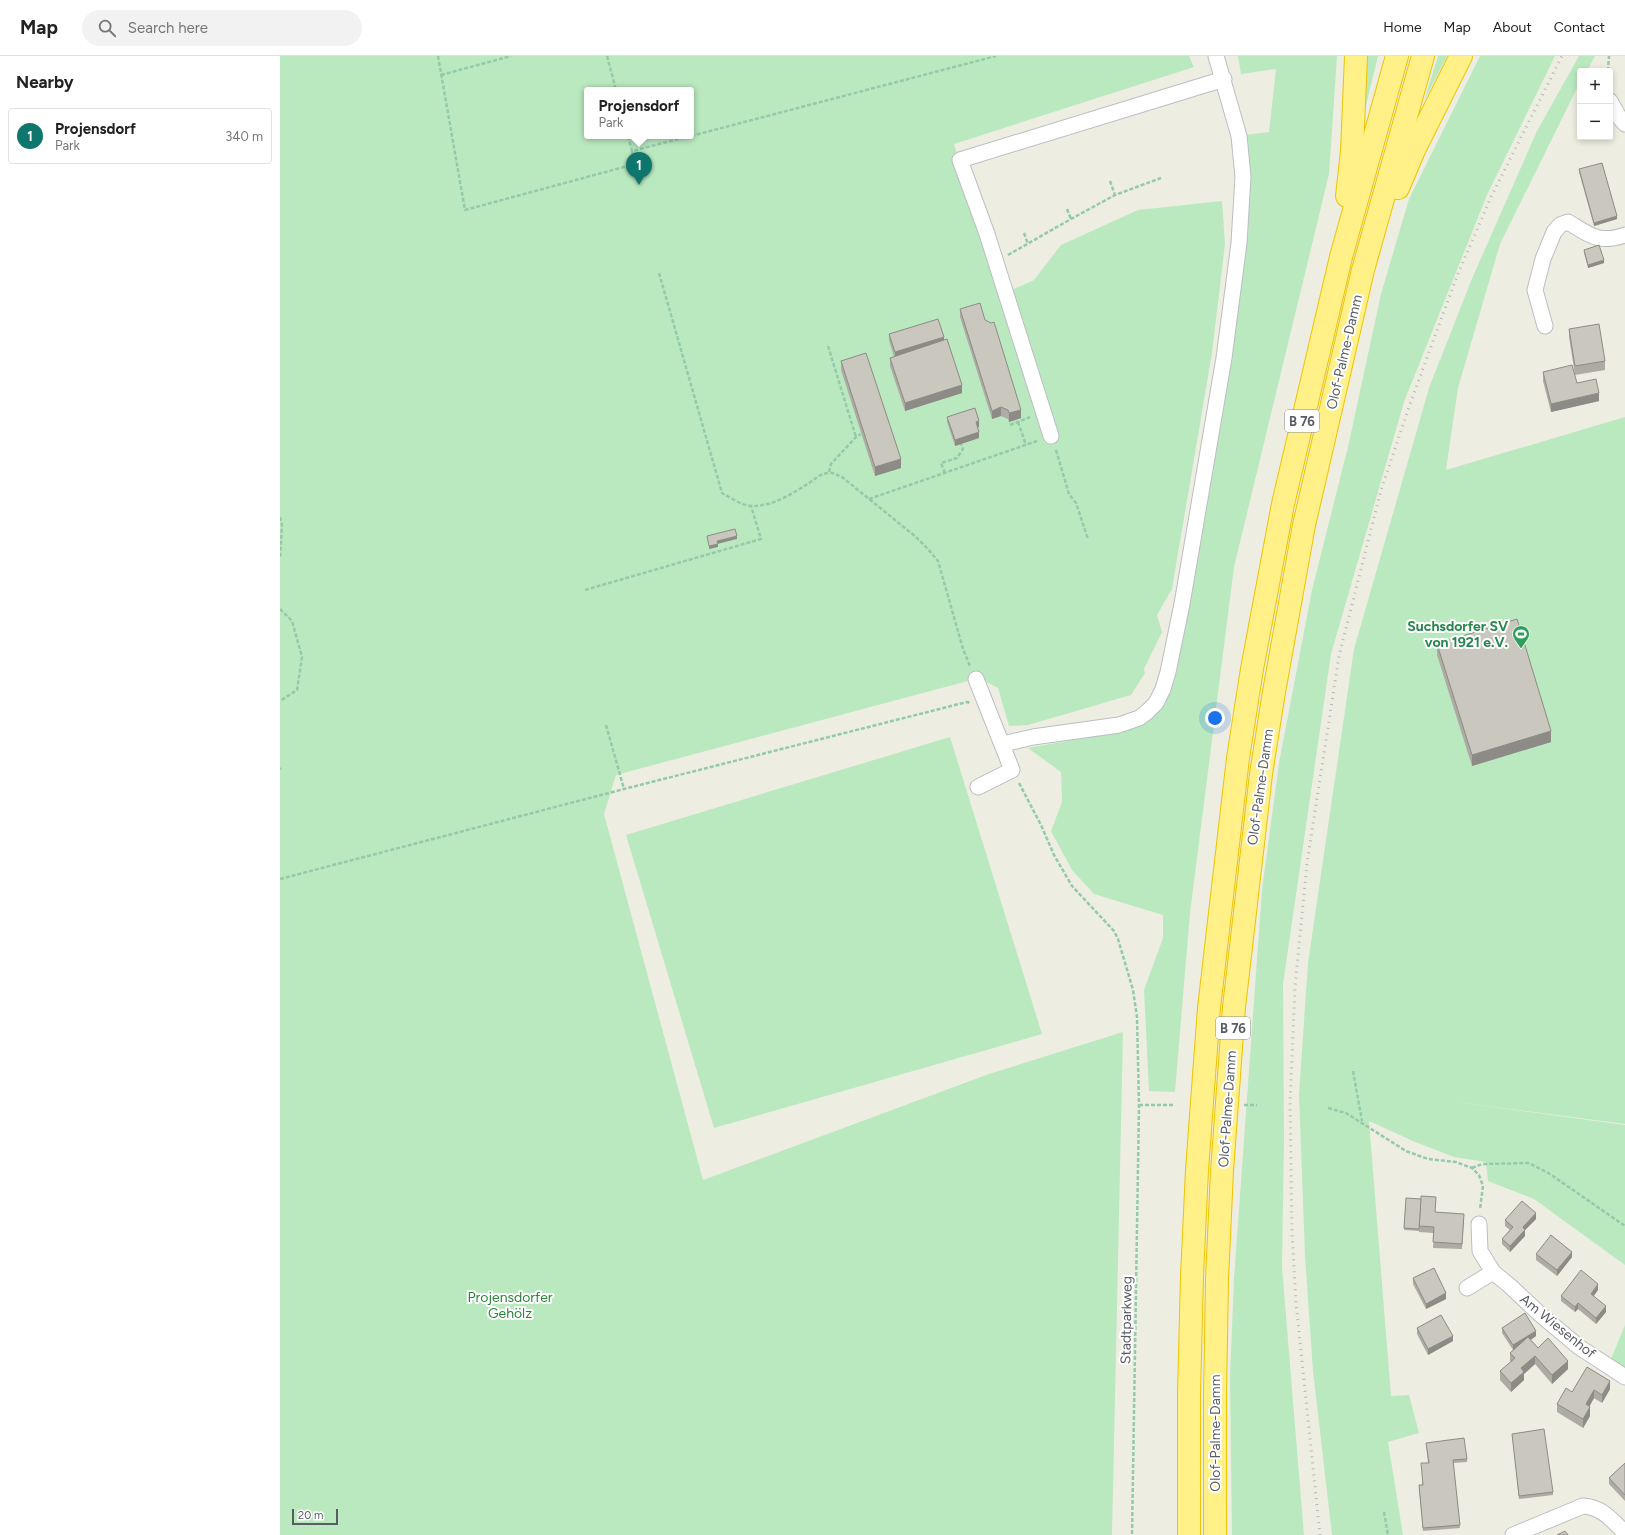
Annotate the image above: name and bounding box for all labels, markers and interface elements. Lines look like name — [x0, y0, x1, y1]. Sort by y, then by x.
search box — [82, 10, 362, 46]
text: Map — [20, 16, 58, 39]
icon: search — [96, 17, 118, 39]
text: Search here — [128, 19, 208, 37]
text: Home — [1383, 19, 1422, 36]
text: Map — [1444, 19, 1471, 36]
text: About — [1493, 19, 1532, 36]
text: Contact — [1554, 19, 1605, 36]
map controls — [1577, 68, 1613, 140]
button: + — [1577, 68, 1613, 104]
text: Nearby — [16, 72, 74, 92]
popup — [584, 87, 694, 139]
text: Projensdorf — [599, 97, 679, 115]
button: − — [1577, 104, 1613, 140]
text: Park — [599, 115, 623, 130]
text: Projensdorf — [55, 120, 136, 138]
text: 1 — [27, 129, 33, 144]
text: 340 m — [225, 129, 263, 144]
text: Park — [55, 138, 80, 153]
pin: 1 — [626, 152, 652, 185]
street label: Olof-Palme-Damm — [1323, 293, 1366, 411]
road number: B 76 — [1285, 410, 1319, 432]
place label: Suchsdorfer SV von 1921 e.V. — [1407, 618, 1508, 651]
sports icon: Suchsdorfer SV von 1921 e.V. — [1511, 624, 1531, 649]
your location — [1205, 708, 1225, 728]
street label: Olof-Palme-Damm — [1244, 728, 1277, 846]
road number: B 76 — [1216, 1017, 1250, 1039]
street label: Olof-Palme-Damm — [1215, 1050, 1240, 1168]
street label: Stadtparkweg — [1117, 1276, 1136, 1364]
park label: Projensdorfer Gehölz — [467, 1289, 553, 1322]
street label: Am Wiesenhof — [1516, 1291, 1600, 1363]
street label: Olof-Palme-Damm — [1207, 1374, 1224, 1492]
scale bar — [292, 1507, 338, 1526]
text: 20 m — [298, 1509, 323, 1522]

